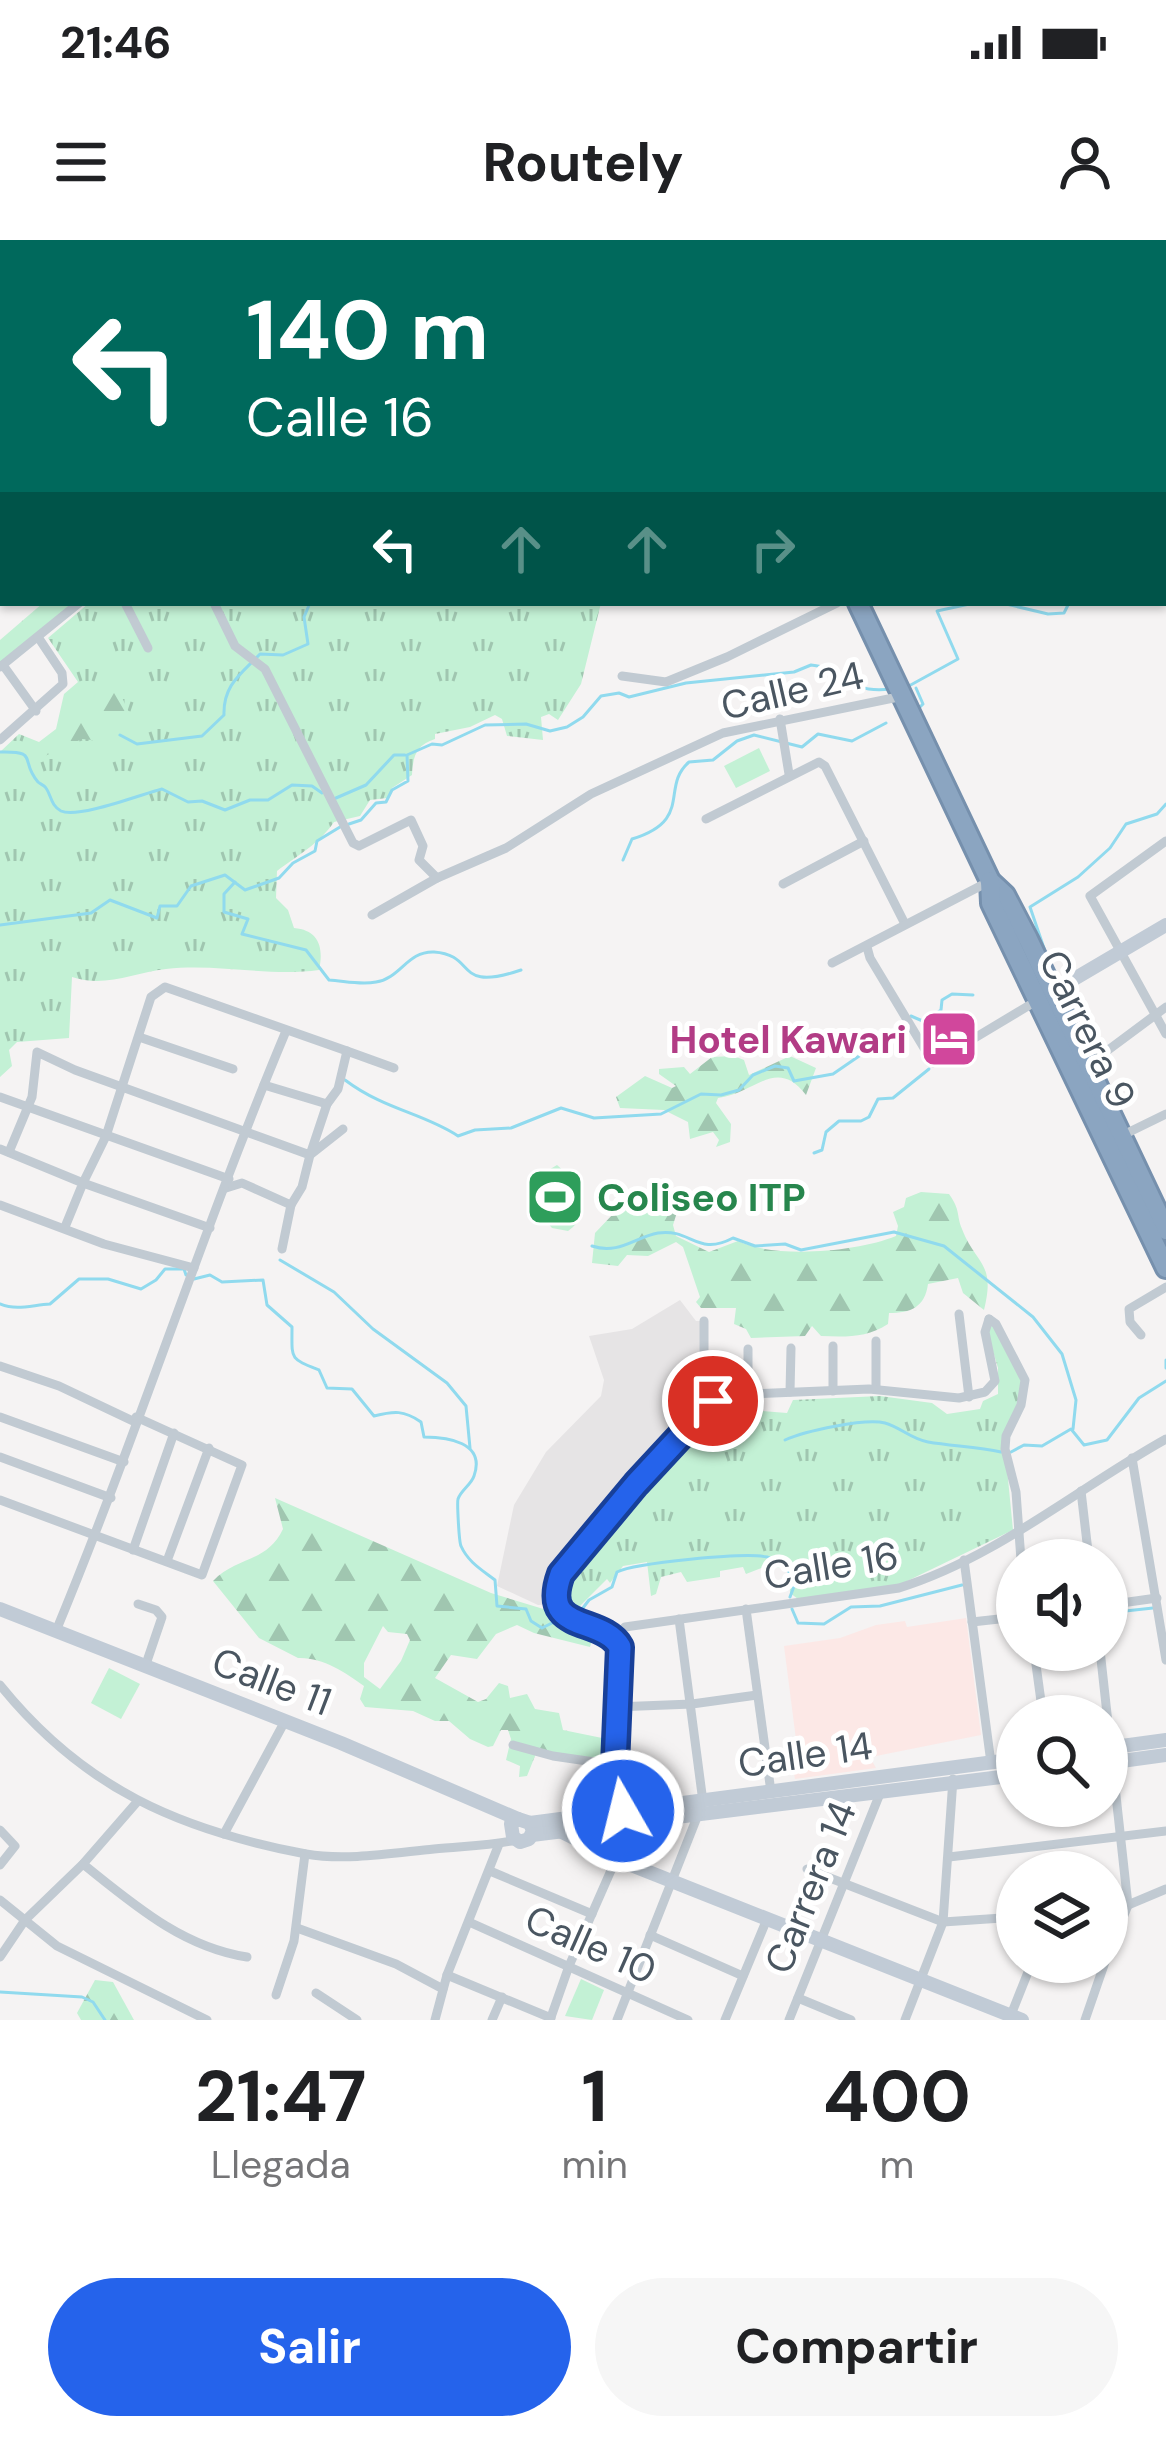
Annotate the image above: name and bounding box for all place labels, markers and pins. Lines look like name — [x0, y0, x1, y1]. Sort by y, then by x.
hotel icon: Hotel Kawari — [918, 1008, 980, 1070]
place label: Hotel Kawari — [669, 1014, 907, 1065]
sports icon: Coliseo ITP — [524, 1166, 586, 1228]
place label: Coliseo ITP — [597, 1172, 806, 1223]
pin — [662, 1350, 764, 1452]

